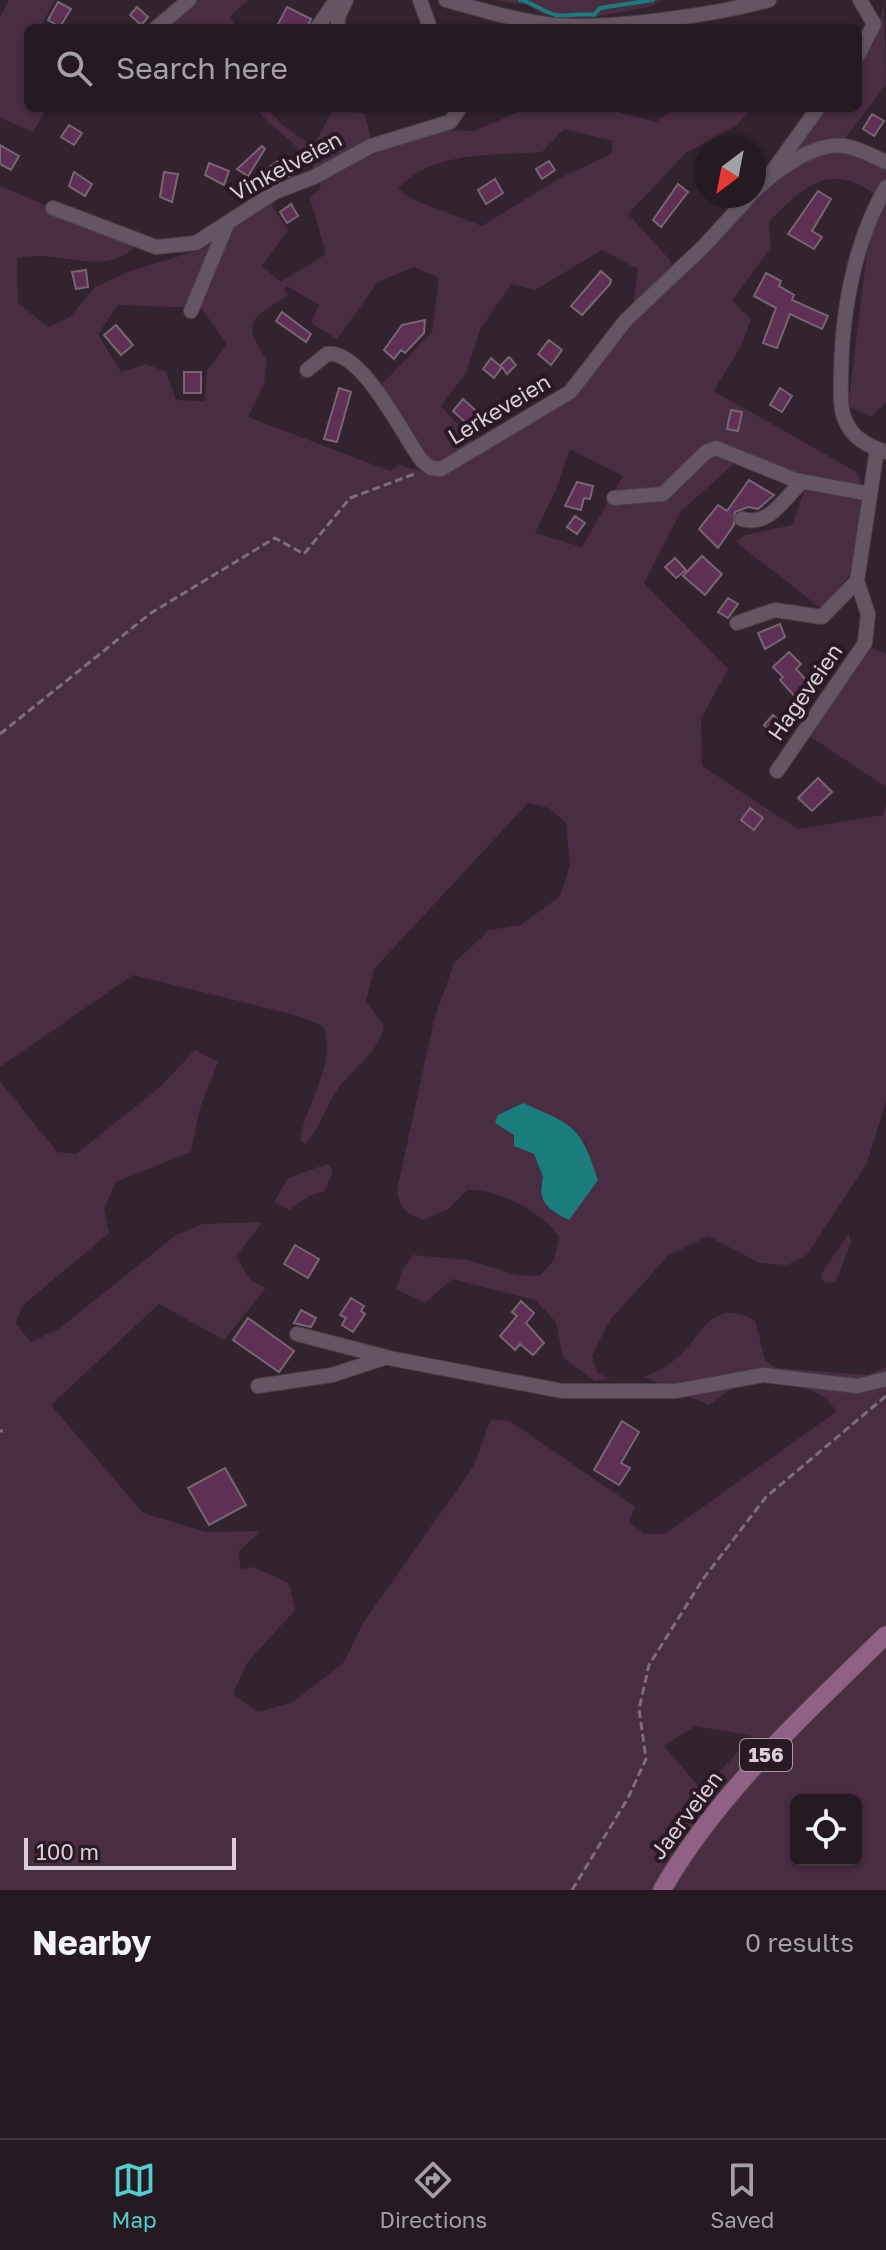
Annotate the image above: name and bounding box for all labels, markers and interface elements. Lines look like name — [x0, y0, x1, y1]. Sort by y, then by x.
search box — [24, 24, 862, 112]
icon: search — [52, 46, 96, 90]
text: Search here — [116, 50, 288, 86]
street label: Vinkelveien — [225, 125, 346, 206]
north arrow — [694, 136, 766, 208]
street label: Lerkeveien — [443, 367, 555, 450]
street label: Hageveien — [761, 638, 848, 745]
road number: 156 — [740, 1739, 792, 1771]
street label: Jaerveien — [644, 1765, 728, 1864]
map controls — [790, 1794, 862, 1866]
button: locate — [790, 1794, 862, 1866]
scale bar — [24, 1834, 236, 1870]
text: 100 m — [36, 1838, 99, 1865]
text: Nearby — [32, 1922, 152, 1962]
text: 0 results — [745, 1927, 854, 1958]
tab: Map — [112, 2158, 156, 2233]
tab: Directions — [380, 2158, 487, 2233]
tab: Saved — [710, 2158, 774, 2233]

